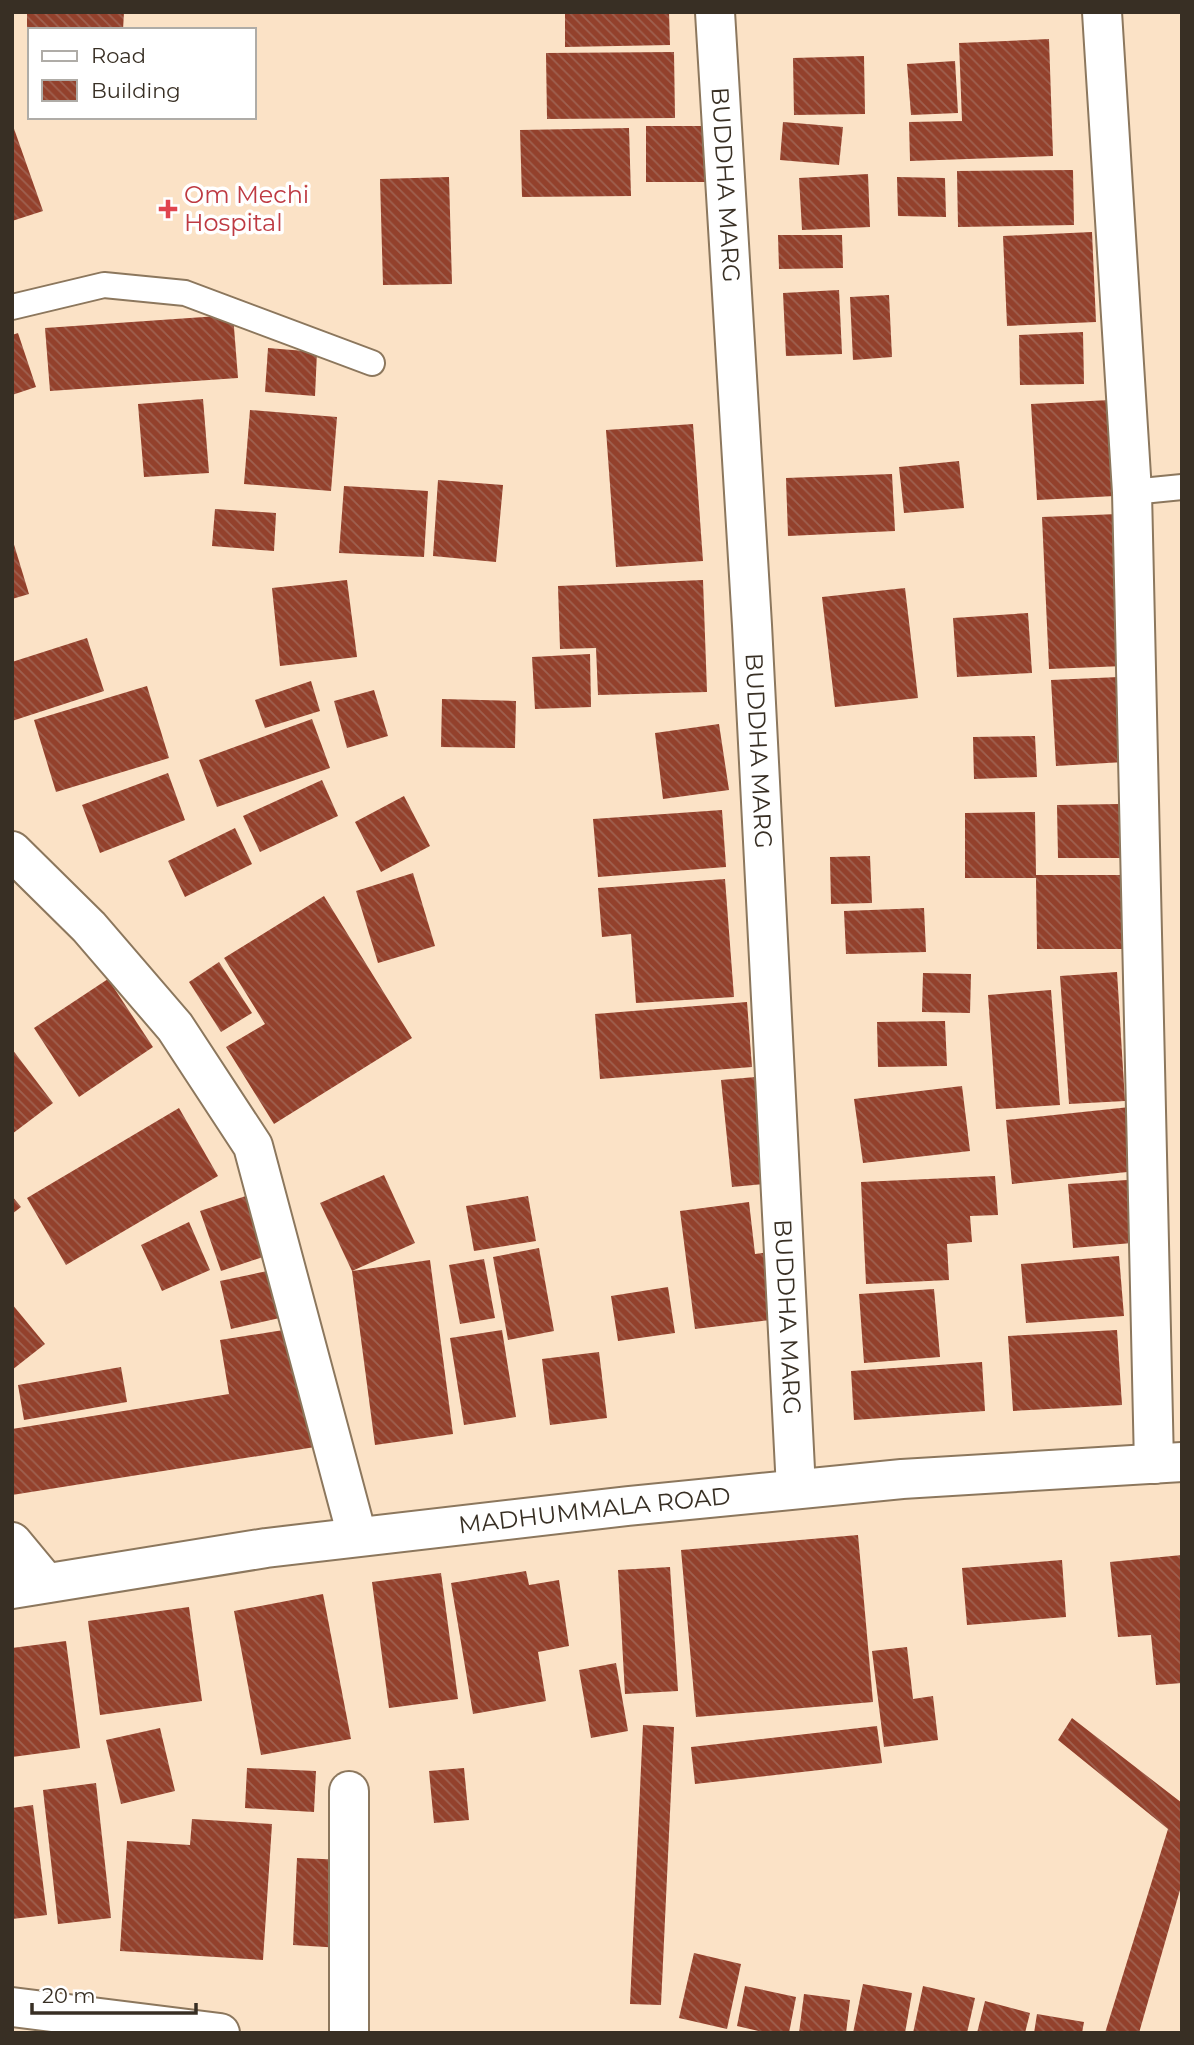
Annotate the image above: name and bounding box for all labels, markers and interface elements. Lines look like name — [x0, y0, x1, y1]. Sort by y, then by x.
legend — [28, 28, 256, 119]
text: Road — [91, 43, 146, 68]
text: Building — [91, 78, 181, 103]
street label: BUDDHA MARG — [706, 86, 746, 283]
place label: Om Mechi Hospital — [184, 180, 309, 237]
marker: Om Mechi Hospital — [158, 199, 178, 219]
street label: BUDDHA MARG — [739, 652, 778, 849]
street label: BUDDHA MARG — [768, 1218, 807, 1416]
street label: MADHUMMALA ROAD — [457, 1481, 732, 1540]
scale bar — [32, 1972, 196, 2016]
text: 20 m — [42, 1983, 96, 2008]

